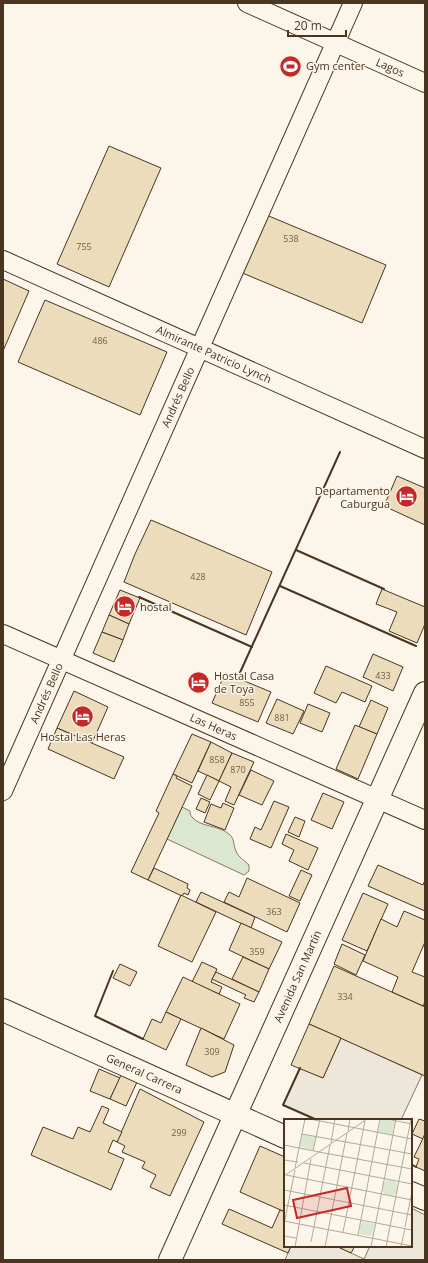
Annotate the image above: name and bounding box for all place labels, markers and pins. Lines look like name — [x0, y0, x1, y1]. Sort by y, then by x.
sports icon: Gym center — [278, 53, 304, 79]
place label: Gym center — [306, 58, 366, 73]
place label: Departamento Caburgua — [315, 483, 390, 511]
hotel icon: Departamento Caburgua — [393, 484, 419, 510]
hotel icon: hostal — [112, 594, 138, 620]
place label: hostal — [140, 599, 171, 614]
place label: Hostal Casa de Toya — [214, 668, 274, 696]
hotel icon: Hostal Casa de Toya — [185, 669, 211, 695]
hotel icon: Hostal Las Heras — [70, 704, 96, 730]
place label: Hostal Las Heras — [40, 729, 126, 744]

